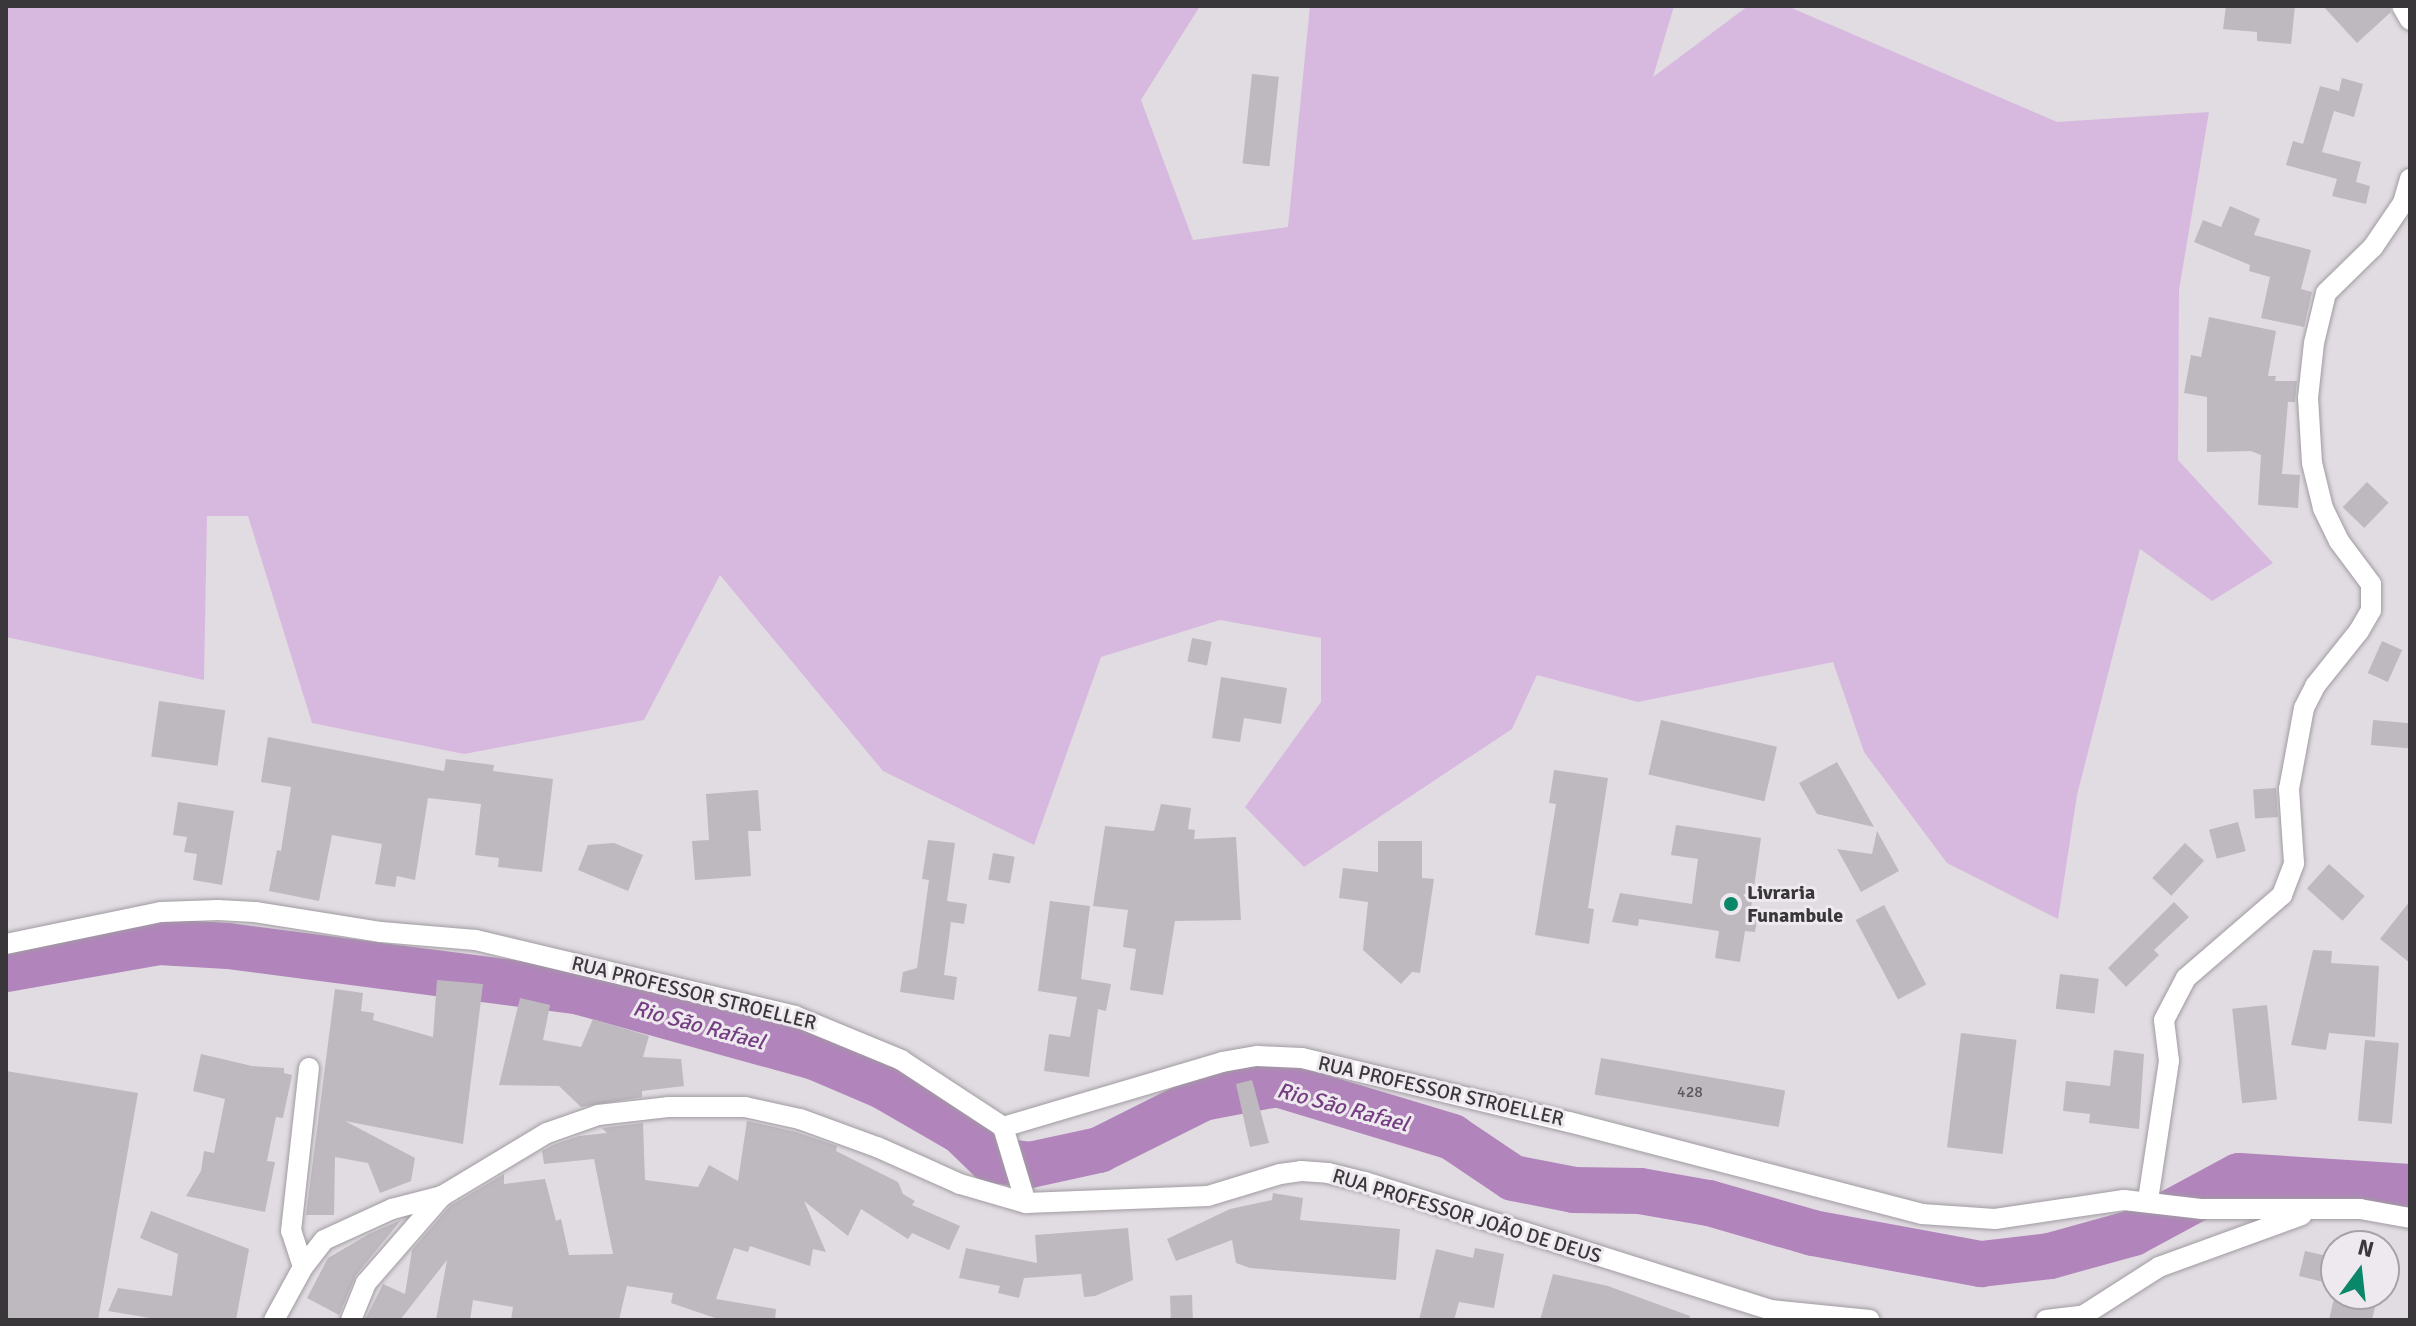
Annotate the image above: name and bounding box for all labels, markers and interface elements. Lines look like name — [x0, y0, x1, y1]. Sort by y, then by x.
place label: Livraria Funambule — [1747, 880, 1843, 927]
marker: Livraria Funambule — [1722, 895, 1740, 913]
street label: RUA PROFESSOR STROELLER — [569, 951, 819, 1035]
water label: Rio São Rafael — [630, 995, 768, 1055]
street label: RUA PROFESSOR STROELLER — [1316, 1051, 1566, 1131]
water label: Rio São Rafael — [1274, 1077, 1412, 1137]
house number: 428 — [1677, 1082, 1703, 1102]
street label: RUA PROFESSOR JOÃO DE DEUS — [1330, 1164, 1604, 1268]
north arrow — [2320, 1230, 2400, 1310]
text: N — [2355, 1233, 2377, 1263]

